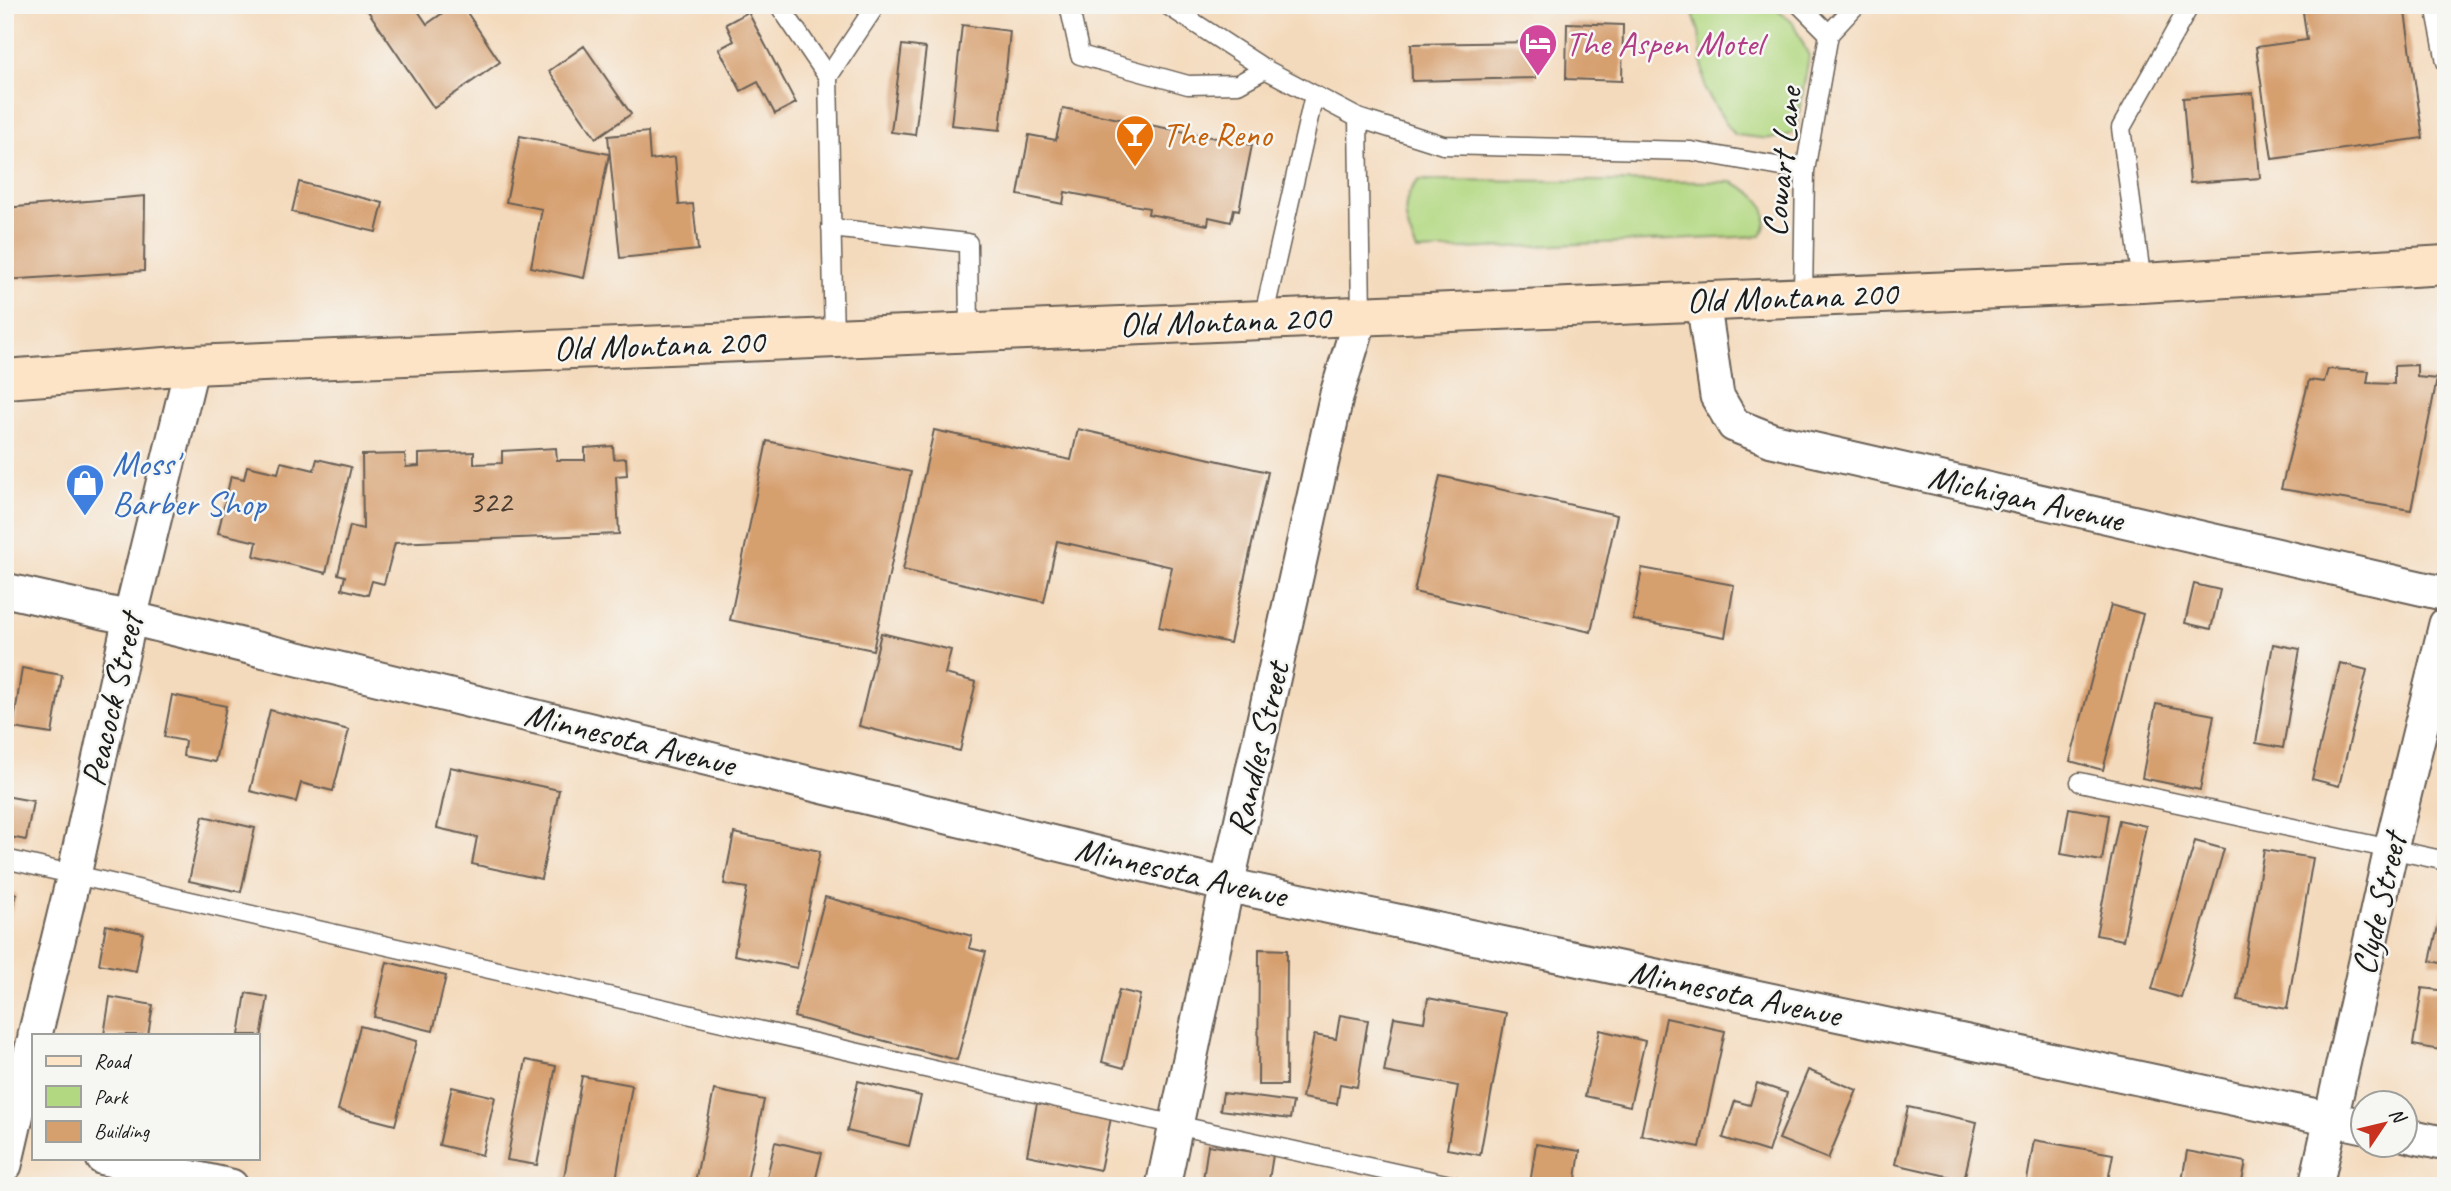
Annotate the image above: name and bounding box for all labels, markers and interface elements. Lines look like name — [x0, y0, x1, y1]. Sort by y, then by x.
place label: The Aspen Motel — [1565, 21, 1769, 66]
hotel icon: The Aspen Motel — [1517, 22, 1559, 77]
street label: Cowart Lane — [1752, 83, 1812, 239]
place label: The Reno — [1162, 112, 1273, 157]
bar icon: The Reno — [1114, 113, 1156, 168]
street label: Old Montana 200 — [1686, 271, 1900, 323]
street label: Old Montana 200 — [1119, 295, 1333, 347]
street label: Old Montana 200 — [553, 319, 767, 371]
place label: Moss' Barber Shop — [112, 441, 267, 526]
street label: Michigan Avenue — [1924, 454, 2130, 543]
shop icon: Moss' Barber Shop — [64, 462, 106, 517]
house number: 322 — [468, 481, 514, 522]
street label: Peacock Street — [70, 605, 155, 791]
street label: Randles Street — [1216, 655, 1301, 840]
street label: Minnesota Avenue — [520, 691, 742, 787]
street label: Clyde Street — [2341, 825, 2418, 979]
street label: Minnesota Avenue — [1071, 826, 1293, 919]
street label: Minnesota Avenue — [1625, 949, 1848, 1038]
legend — [32, 1034, 259, 1160]
text: Road — [94, 1048, 133, 1074]
text: Park — [94, 1084, 129, 1110]
north arrow — [2350, 1090, 2420, 1160]
text: N — [2384, 1103, 2412, 1129]
text: Building — [94, 1118, 151, 1144]

